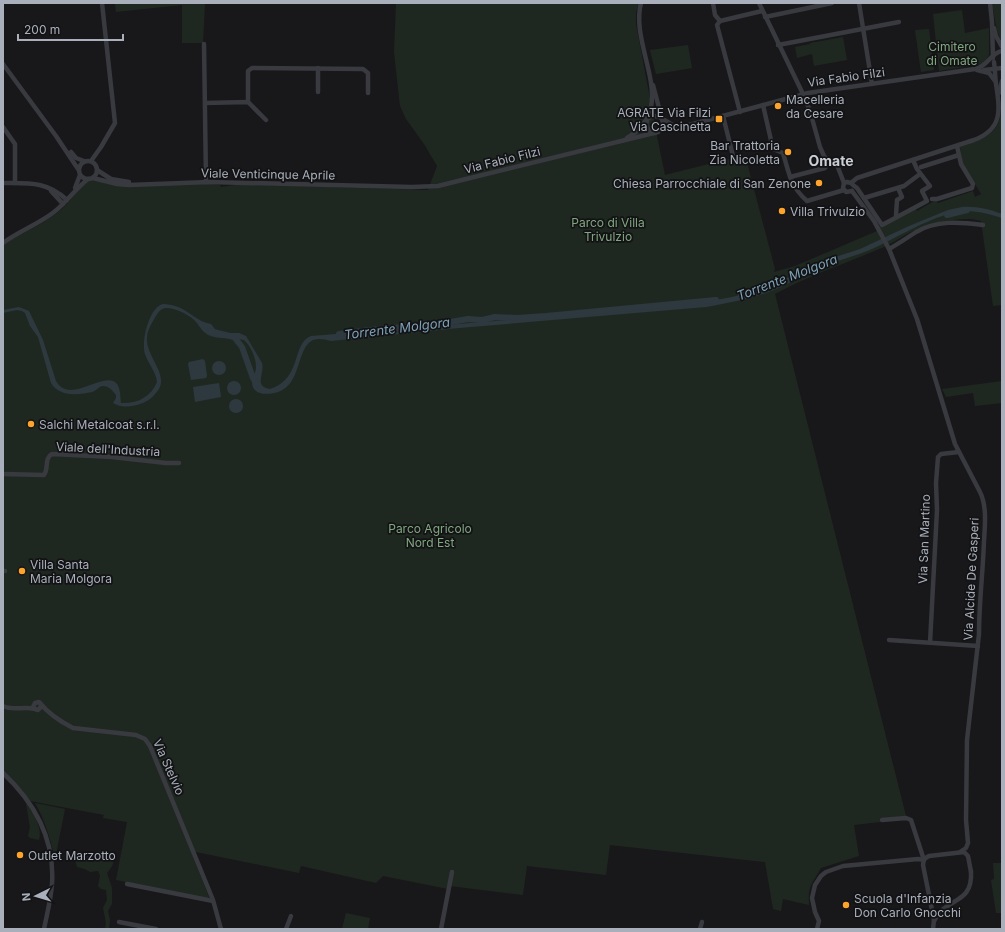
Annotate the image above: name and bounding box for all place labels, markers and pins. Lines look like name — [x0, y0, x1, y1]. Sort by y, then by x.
place label: Macelleria da Cesare — [786, 92, 845, 121]
marker: Macelleria da Cesare — [773, 101, 783, 111]
place label: AGRATE Via Filzi Via Cascinetta — [617, 105, 711, 134]
marker: AGRATE Via Filzi Via Cascinetta — [714, 114, 724, 124]
place label: Bar Trattoria Zia Nicoletta — [709, 138, 780, 167]
marker: Bar Trattoria Zia Nicoletta — [783, 147, 793, 157]
place label: Chiesa Parrocchiale di San Zenone — [613, 176, 811, 191]
marker: Chiesa Parrocchiale di San Zenone — [814, 178, 824, 188]
place label: Villa Trivulzio — [790, 204, 865, 219]
marker: Villa Trivulzio — [777, 206, 787, 216]
place label: Salchi Metalcoat s.r.l. — [39, 417, 160, 432]
marker: Salchi Metalcoat s.r.l. — [26, 419, 36, 429]
place label: Villa Santa Maria Molgora — [30, 557, 112, 586]
marker: Villa Santa Maria Molgora — [17, 566, 27, 576]
place label: Outlet Marzotto — [28, 848, 116, 863]
marker: Outlet Marzotto — [15, 850, 25, 860]
place label: Scuola d'Infanzia Don Carlo Gnocchi — [854, 891, 961, 920]
marker: Scuola d'Infanzia Don Carlo Gnocchi — [841, 900, 851, 910]

